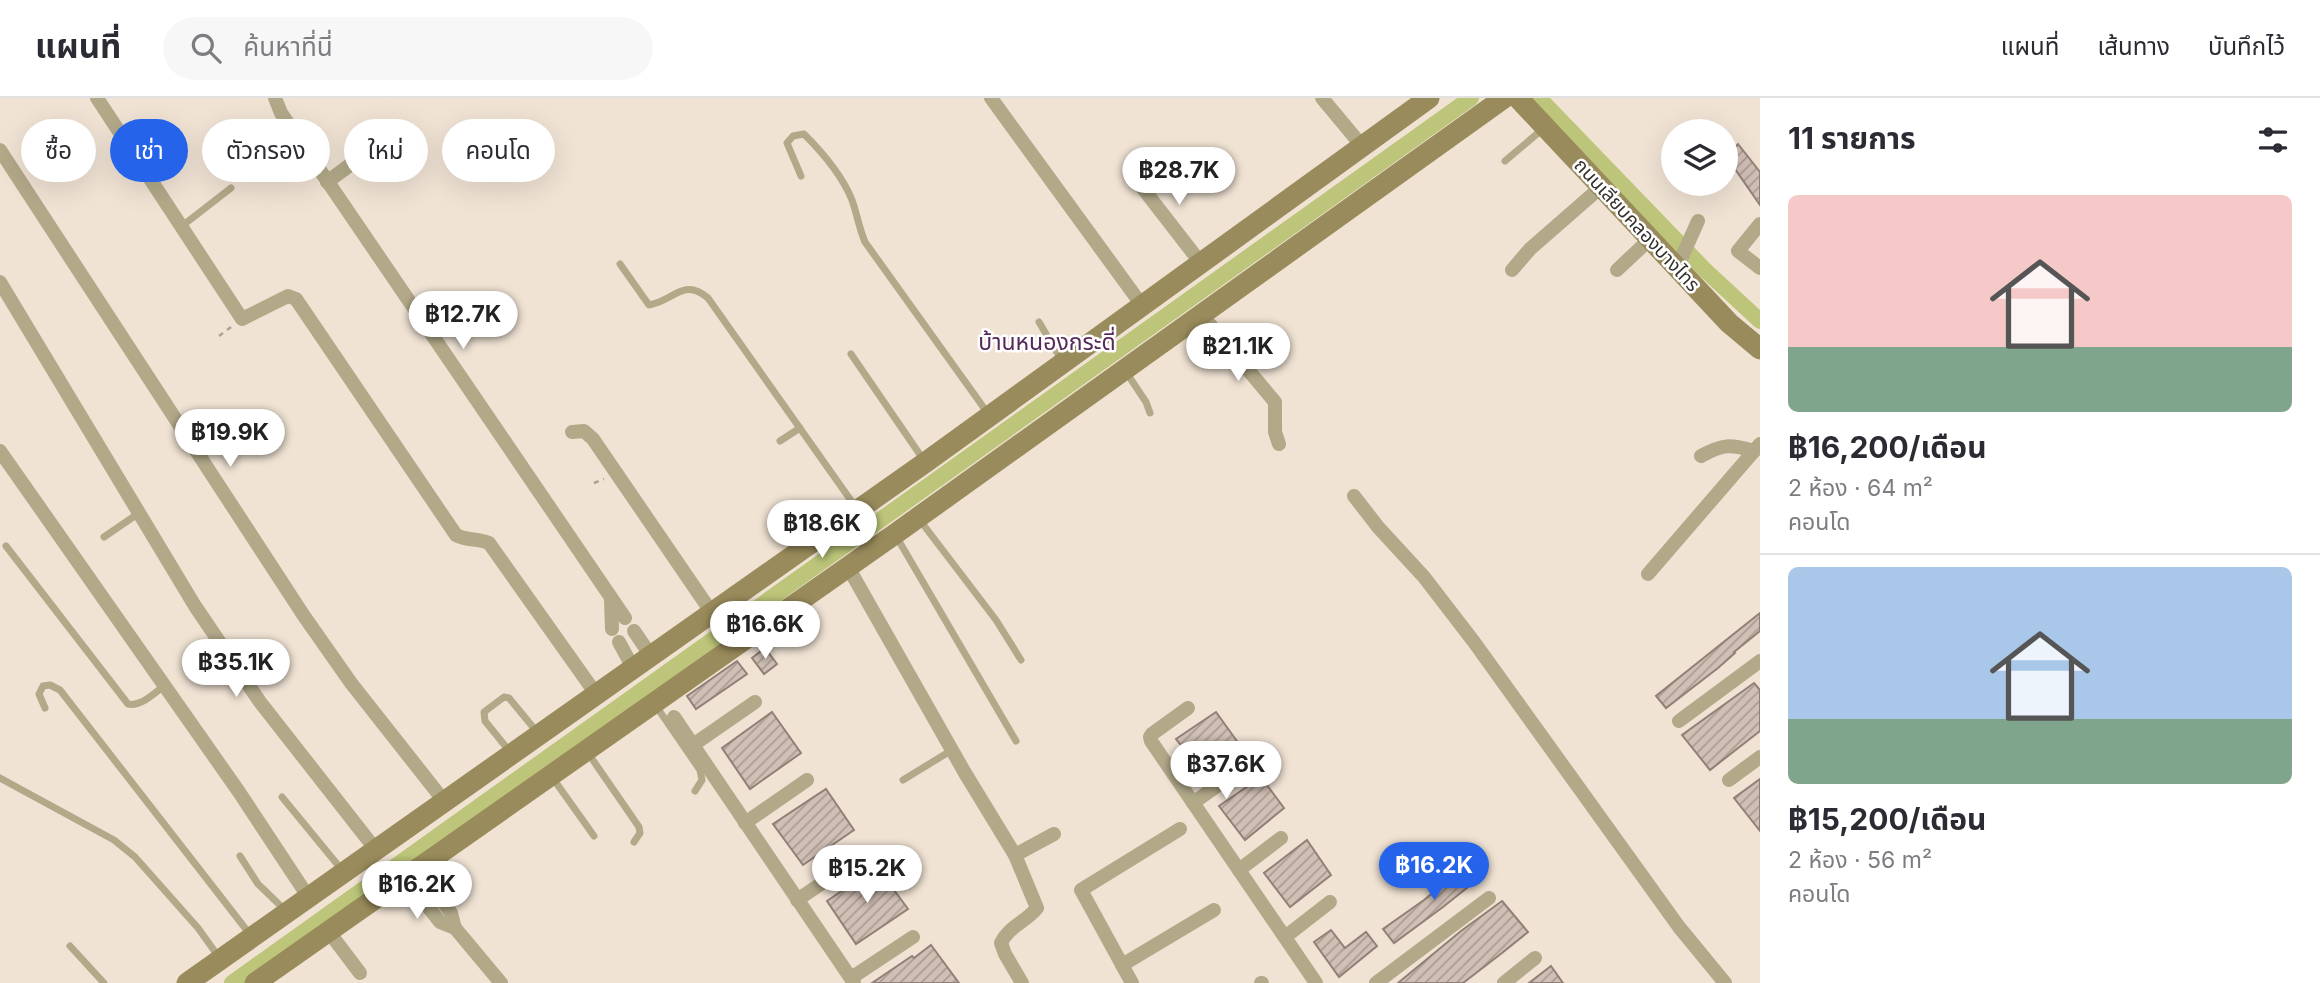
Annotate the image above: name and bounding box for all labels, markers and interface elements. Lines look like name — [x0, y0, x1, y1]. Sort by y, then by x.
search box — [163, 17, 653, 80]
text: แผนที่ — [35, 26, 121, 66]
icon: search — [187, 29, 225, 67]
text: ค้นหาที่นี่ — [243, 31, 333, 62]
text: แผนที่ — [2001, 32, 2059, 61]
text: เส้นทาง — [2097, 32, 2170, 61]
text: บันทึกไว้ — [2208, 32, 2285, 61]
chip: ซื้อ — [21, 119, 96, 182]
chip: เช่า — [110, 119, 188, 182]
chip: ตัวกรอง — [202, 119, 330, 182]
chip: ใหม่ — [344, 119, 428, 182]
chip: คอนโด — [442, 119, 555, 182]
map controls — [1661, 119, 1738, 196]
button: layers — [1661, 119, 1738, 196]
text: 11 รายการ — [1788, 120, 1916, 156]
icon: filters — [2254, 121, 2292, 159]
pin: ฿28.7K — [1122, 148, 1236, 207]
street label: ถนนเลียบคลองบางไทร — [1569, 154, 1705, 296]
text: ฿28.7K — [1138, 156, 1220, 184]
icon: home — [1977, 241, 2103, 367]
pin: ฿12.7K — [406, 292, 520, 351]
text: ฿12.7K — [425, 300, 501, 328]
pin: ฿21.1K — [1181, 324, 1295, 383]
district label: บ้านหนองกระดี่ — [978, 326, 1116, 356]
text: ฿21.1K — [1202, 332, 1274, 360]
pin: ฿19.9K — [173, 410, 287, 469]
text: ฿19.9K — [191, 418, 269, 446]
text: ฿16,200/เดือน — [1788, 429, 1987, 465]
text: 2 ห้อง · 64 m² — [1788, 474, 1933, 502]
pin: ฿18.6K — [765, 500, 879, 560]
text: คอนโด — [1788, 508, 1850, 536]
text: ฿18.6K — [783, 509, 861, 537]
pin: ฿16.6K — [708, 602, 822, 661]
text: ฿16.6K — [726, 610, 804, 638]
icon: home — [1977, 613, 2103, 739]
pin: ฿35.1K — [179, 640, 293, 699]
text: ฿35.1K — [198, 648, 274, 676]
pin: ฿37.6K — [1169, 742, 1283, 801]
text: ฿37.6K — [1186, 750, 1266, 778]
text: ฿15,200/เดือน — [1788, 801, 1986, 837]
pin: ฿16.2K — [1377, 842, 1491, 902]
pin: ฿15.2K — [810, 846, 924, 905]
text: 2 ห้อง · 56 m² — [1788, 846, 1932, 874]
text: ฿16.2K — [1395, 851, 1473, 879]
text: ฿15.2K — [828, 854, 906, 882]
pin: ฿16.2K — [360, 862, 474, 921]
text: ฿16.2K — [378, 870, 456, 898]
text: คอนโด — [1788, 880, 1850, 908]

